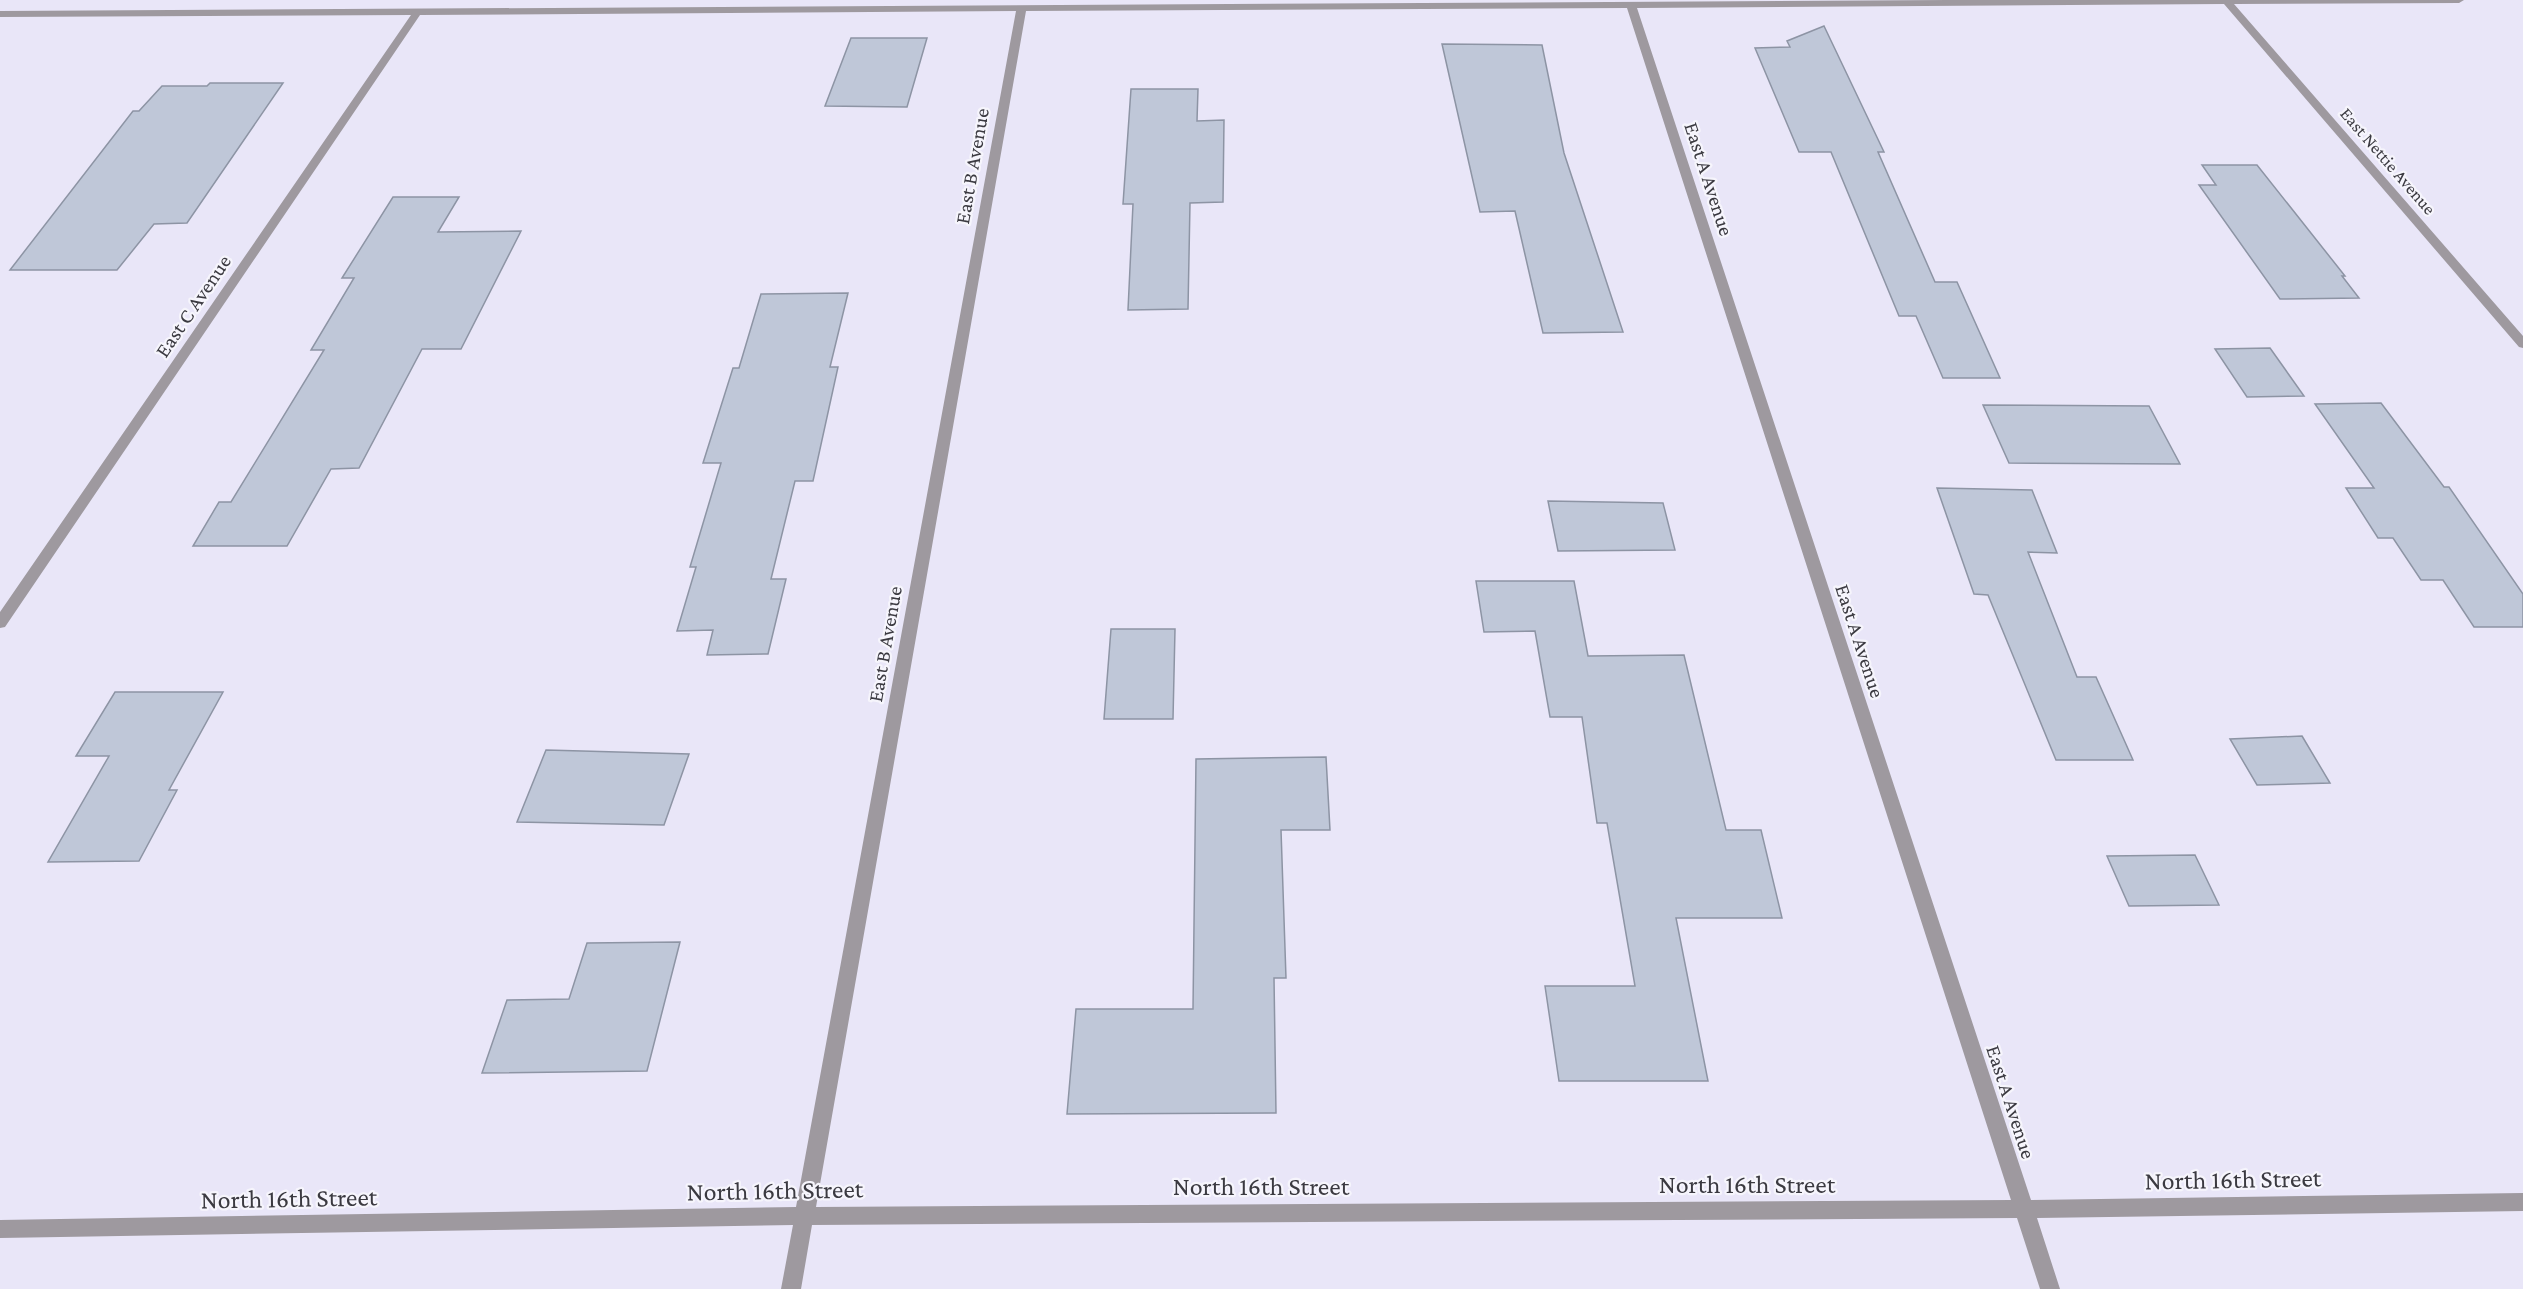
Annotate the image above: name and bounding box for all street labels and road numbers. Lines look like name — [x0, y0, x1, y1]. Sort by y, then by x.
street label: East Nettie Avenue — [2336, 103, 2440, 219]
street label: East B Avenue — [950, 106, 994, 226]
street label: East A Avenue — [1679, 119, 1739, 239]
street label: East C Avenue — [150, 250, 236, 362]
street label: East A Avenue — [1830, 581, 1890, 701]
street label: East B Avenue — [863, 584, 907, 704]
street label: East A Avenue — [1981, 1042, 2041, 1162]
street label: North 16th Street — [2144, 1163, 2322, 1196]
street label: North 16th Street — [1659, 1170, 1836, 1199]
street label: North 16th Street — [1173, 1172, 1350, 1201]
street label: North 16th Street — [686, 1174, 864, 1207]
street label: North 16th Street — [200, 1182, 378, 1215]

